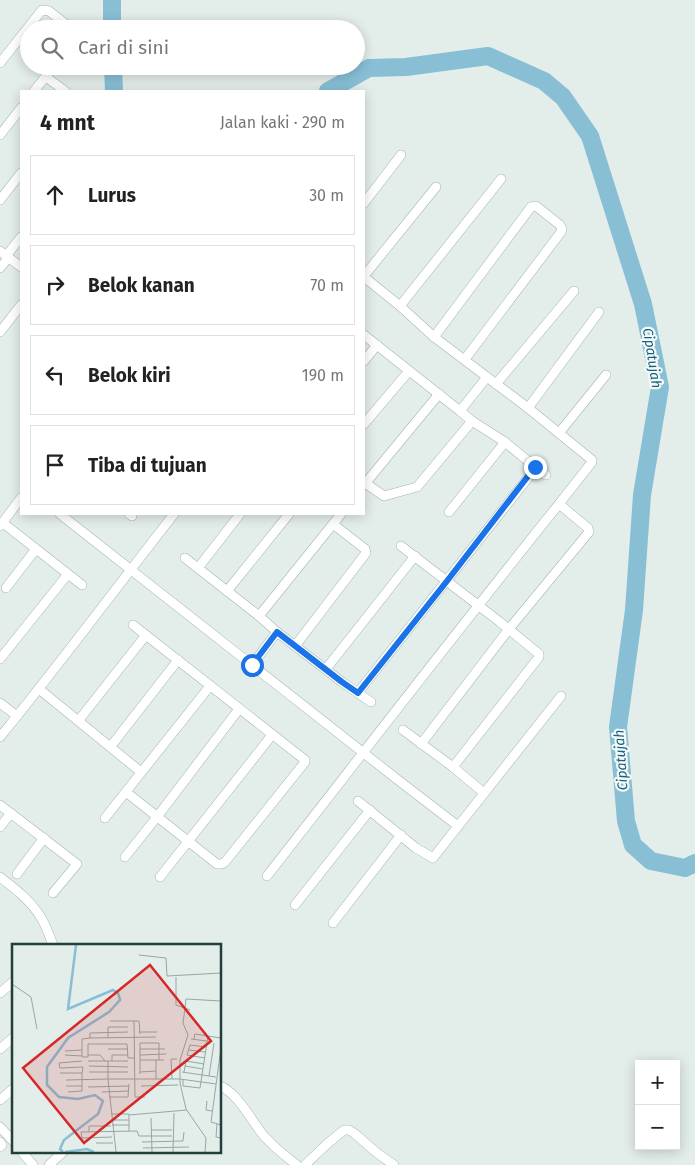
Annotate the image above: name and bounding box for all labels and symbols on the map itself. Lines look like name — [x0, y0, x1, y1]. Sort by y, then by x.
water label: Cipatujah — [639, 327, 665, 389]
route end — [524, 456, 547, 479]
route start — [241, 654, 264, 677]
water label: Cipatujah — [610, 729, 632, 791]
inset map — [12, 944, 221, 1152]

